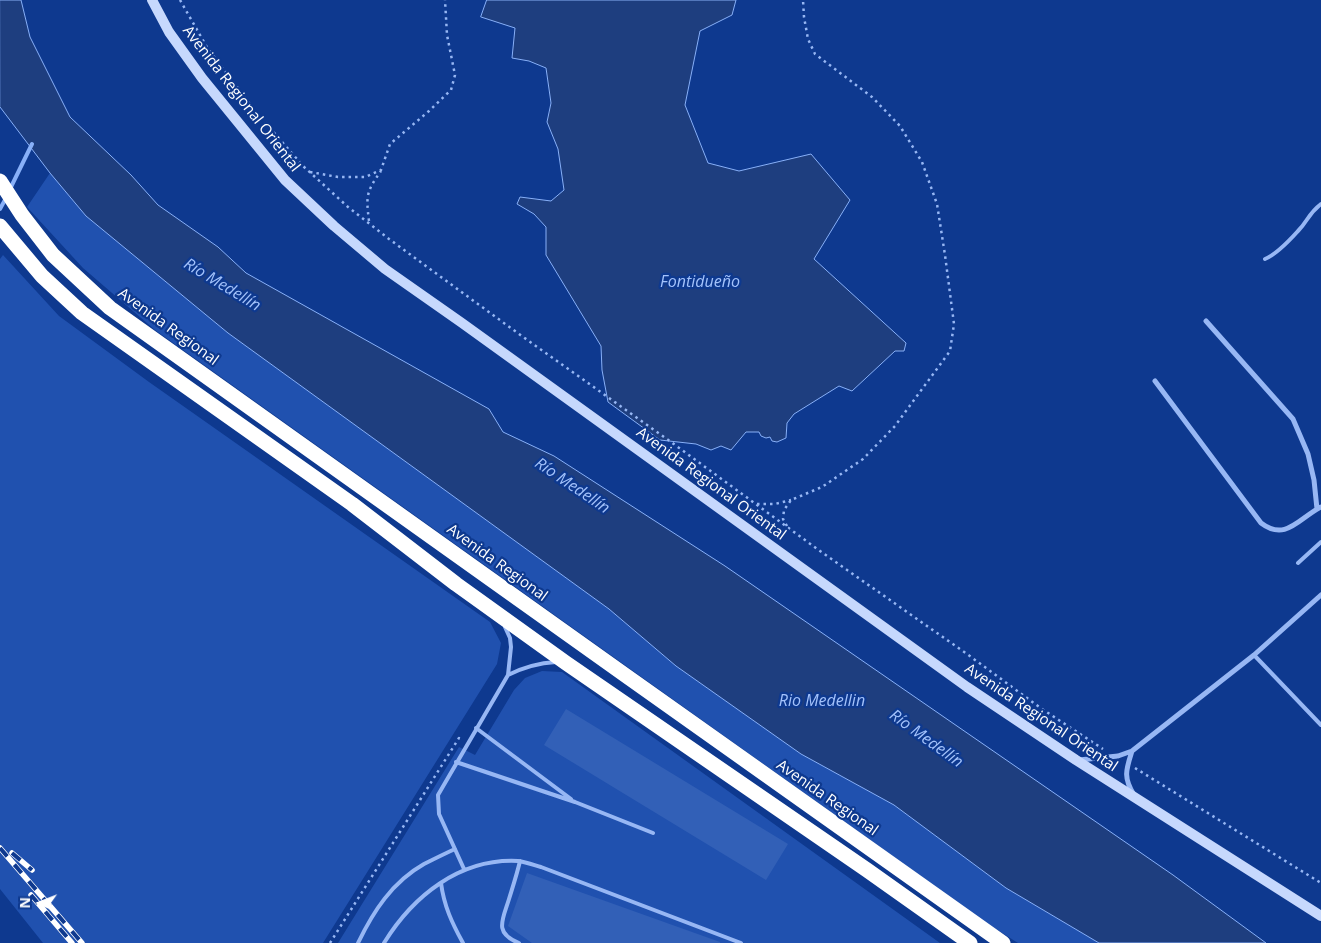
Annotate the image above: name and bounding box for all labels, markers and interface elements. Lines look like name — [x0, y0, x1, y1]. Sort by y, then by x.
street label: Avenida Regional Oriental — [178, 22, 304, 176]
water label: Río Medellín — [180, 255, 264, 315]
water label: Fontidueño — [660, 272, 740, 292]
street label: Avenida Regional — [114, 285, 222, 369]
street label: Avenida Regional Oriental — [633, 424, 789, 544]
water label: Río Medellín — [531, 454, 613, 518]
street label: Avenida Regional — [443, 521, 551, 605]
street label: Avenida Regional Oriental — [961, 660, 1121, 776]
water label: Rio Medellin — [779, 691, 865, 711]
water label: Río Medellín — [885, 706, 967, 772]
street label: Avenida Regional — [773, 756, 881, 840]
north arrow — [15, 878, 65, 928]
text: N — [15, 897, 34, 909]

